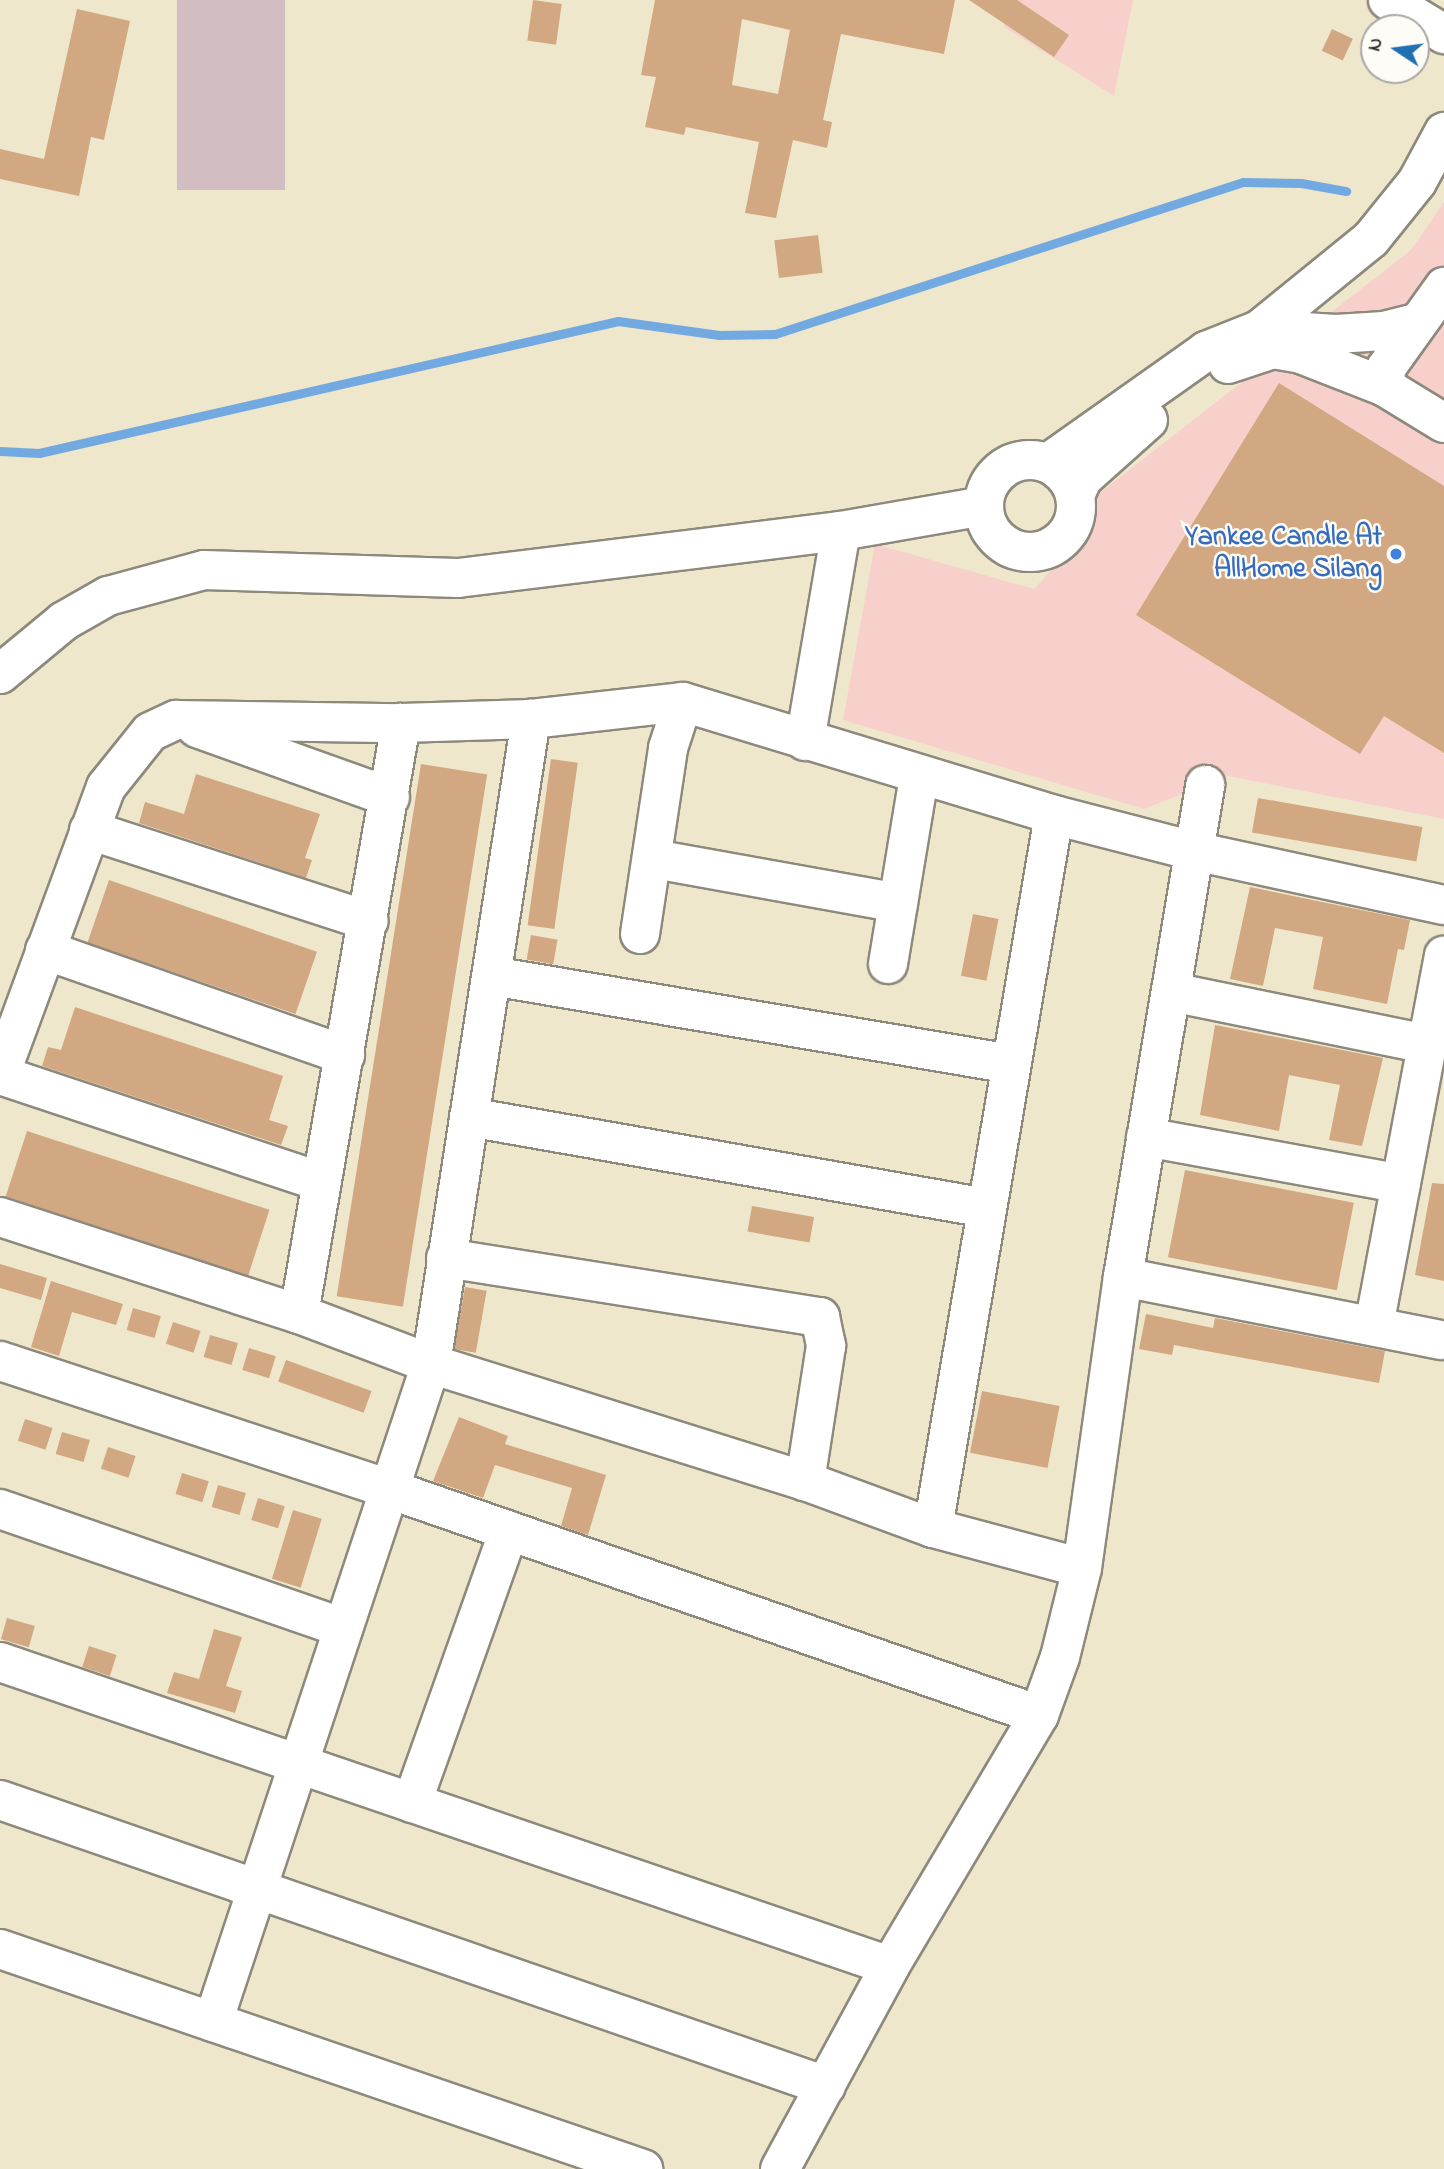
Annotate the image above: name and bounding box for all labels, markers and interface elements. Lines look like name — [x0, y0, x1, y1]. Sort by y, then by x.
north arrow — [1360, 14, 1430, 84]
text: N — [1361, 35, 1391, 54]
place label: Yankee Candle At AllHome Silang — [1185, 521, 1382, 587]
marker: Yankee Candle At AllHome Silang — [1388, 546, 1404, 562]

